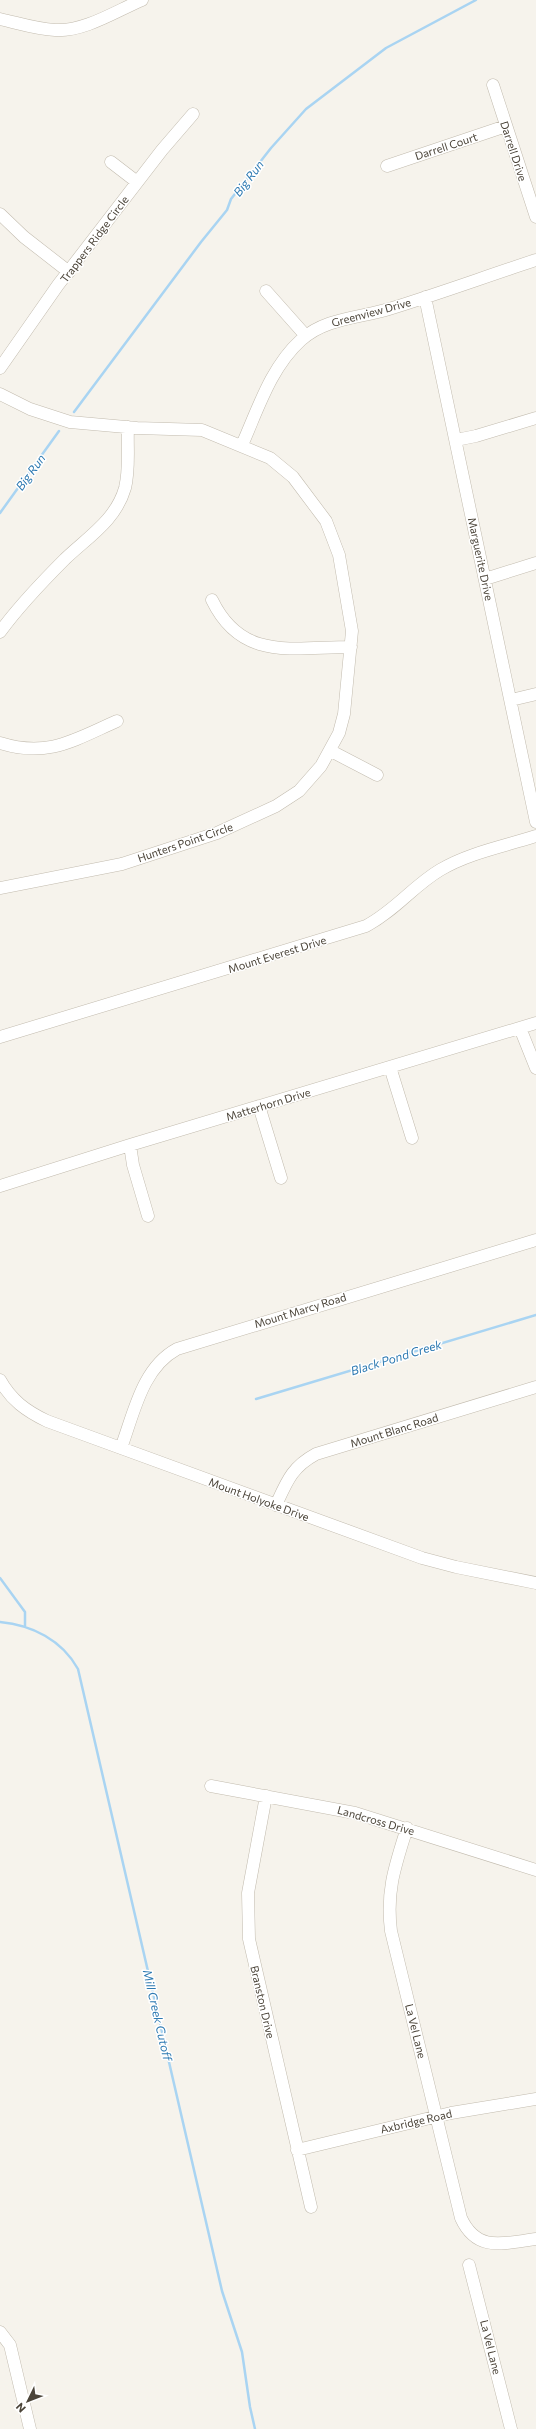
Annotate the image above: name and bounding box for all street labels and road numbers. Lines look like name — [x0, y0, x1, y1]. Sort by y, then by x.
street label: Darrell Drive — [498, 119, 530, 183]
street label: Darrell Court — [413, 130, 479, 162]
street label: Trappers Ridge Circle — [57, 193, 131, 285]
street label: Greenview Drive — [330, 295, 412, 329]
street label: Marguerite Drive — [466, 516, 496, 602]
street label: Hunters Point Circle — [136, 820, 235, 864]
street label: Mount Everest Drive — [226, 933, 328, 975]
street label: Matterhorn Drive — [224, 1085, 312, 1123]
street label: Mount Marcy Road — [252, 1290, 348, 1330]
street label: Mount Blanc Road — [348, 1410, 440, 1450]
street label: Mount Holyoke Drive — [207, 1475, 311, 1523]
street label: Landcross Drive — [336, 1803, 416, 1837]
street label: Branston Drive — [248, 1964, 278, 2040]
street label: La Vel Lane — [403, 2002, 429, 2060]
street label: Axbridge Road — [379, 2106, 453, 2136]
street label: La Vel Lane — [478, 2318, 504, 2376]

